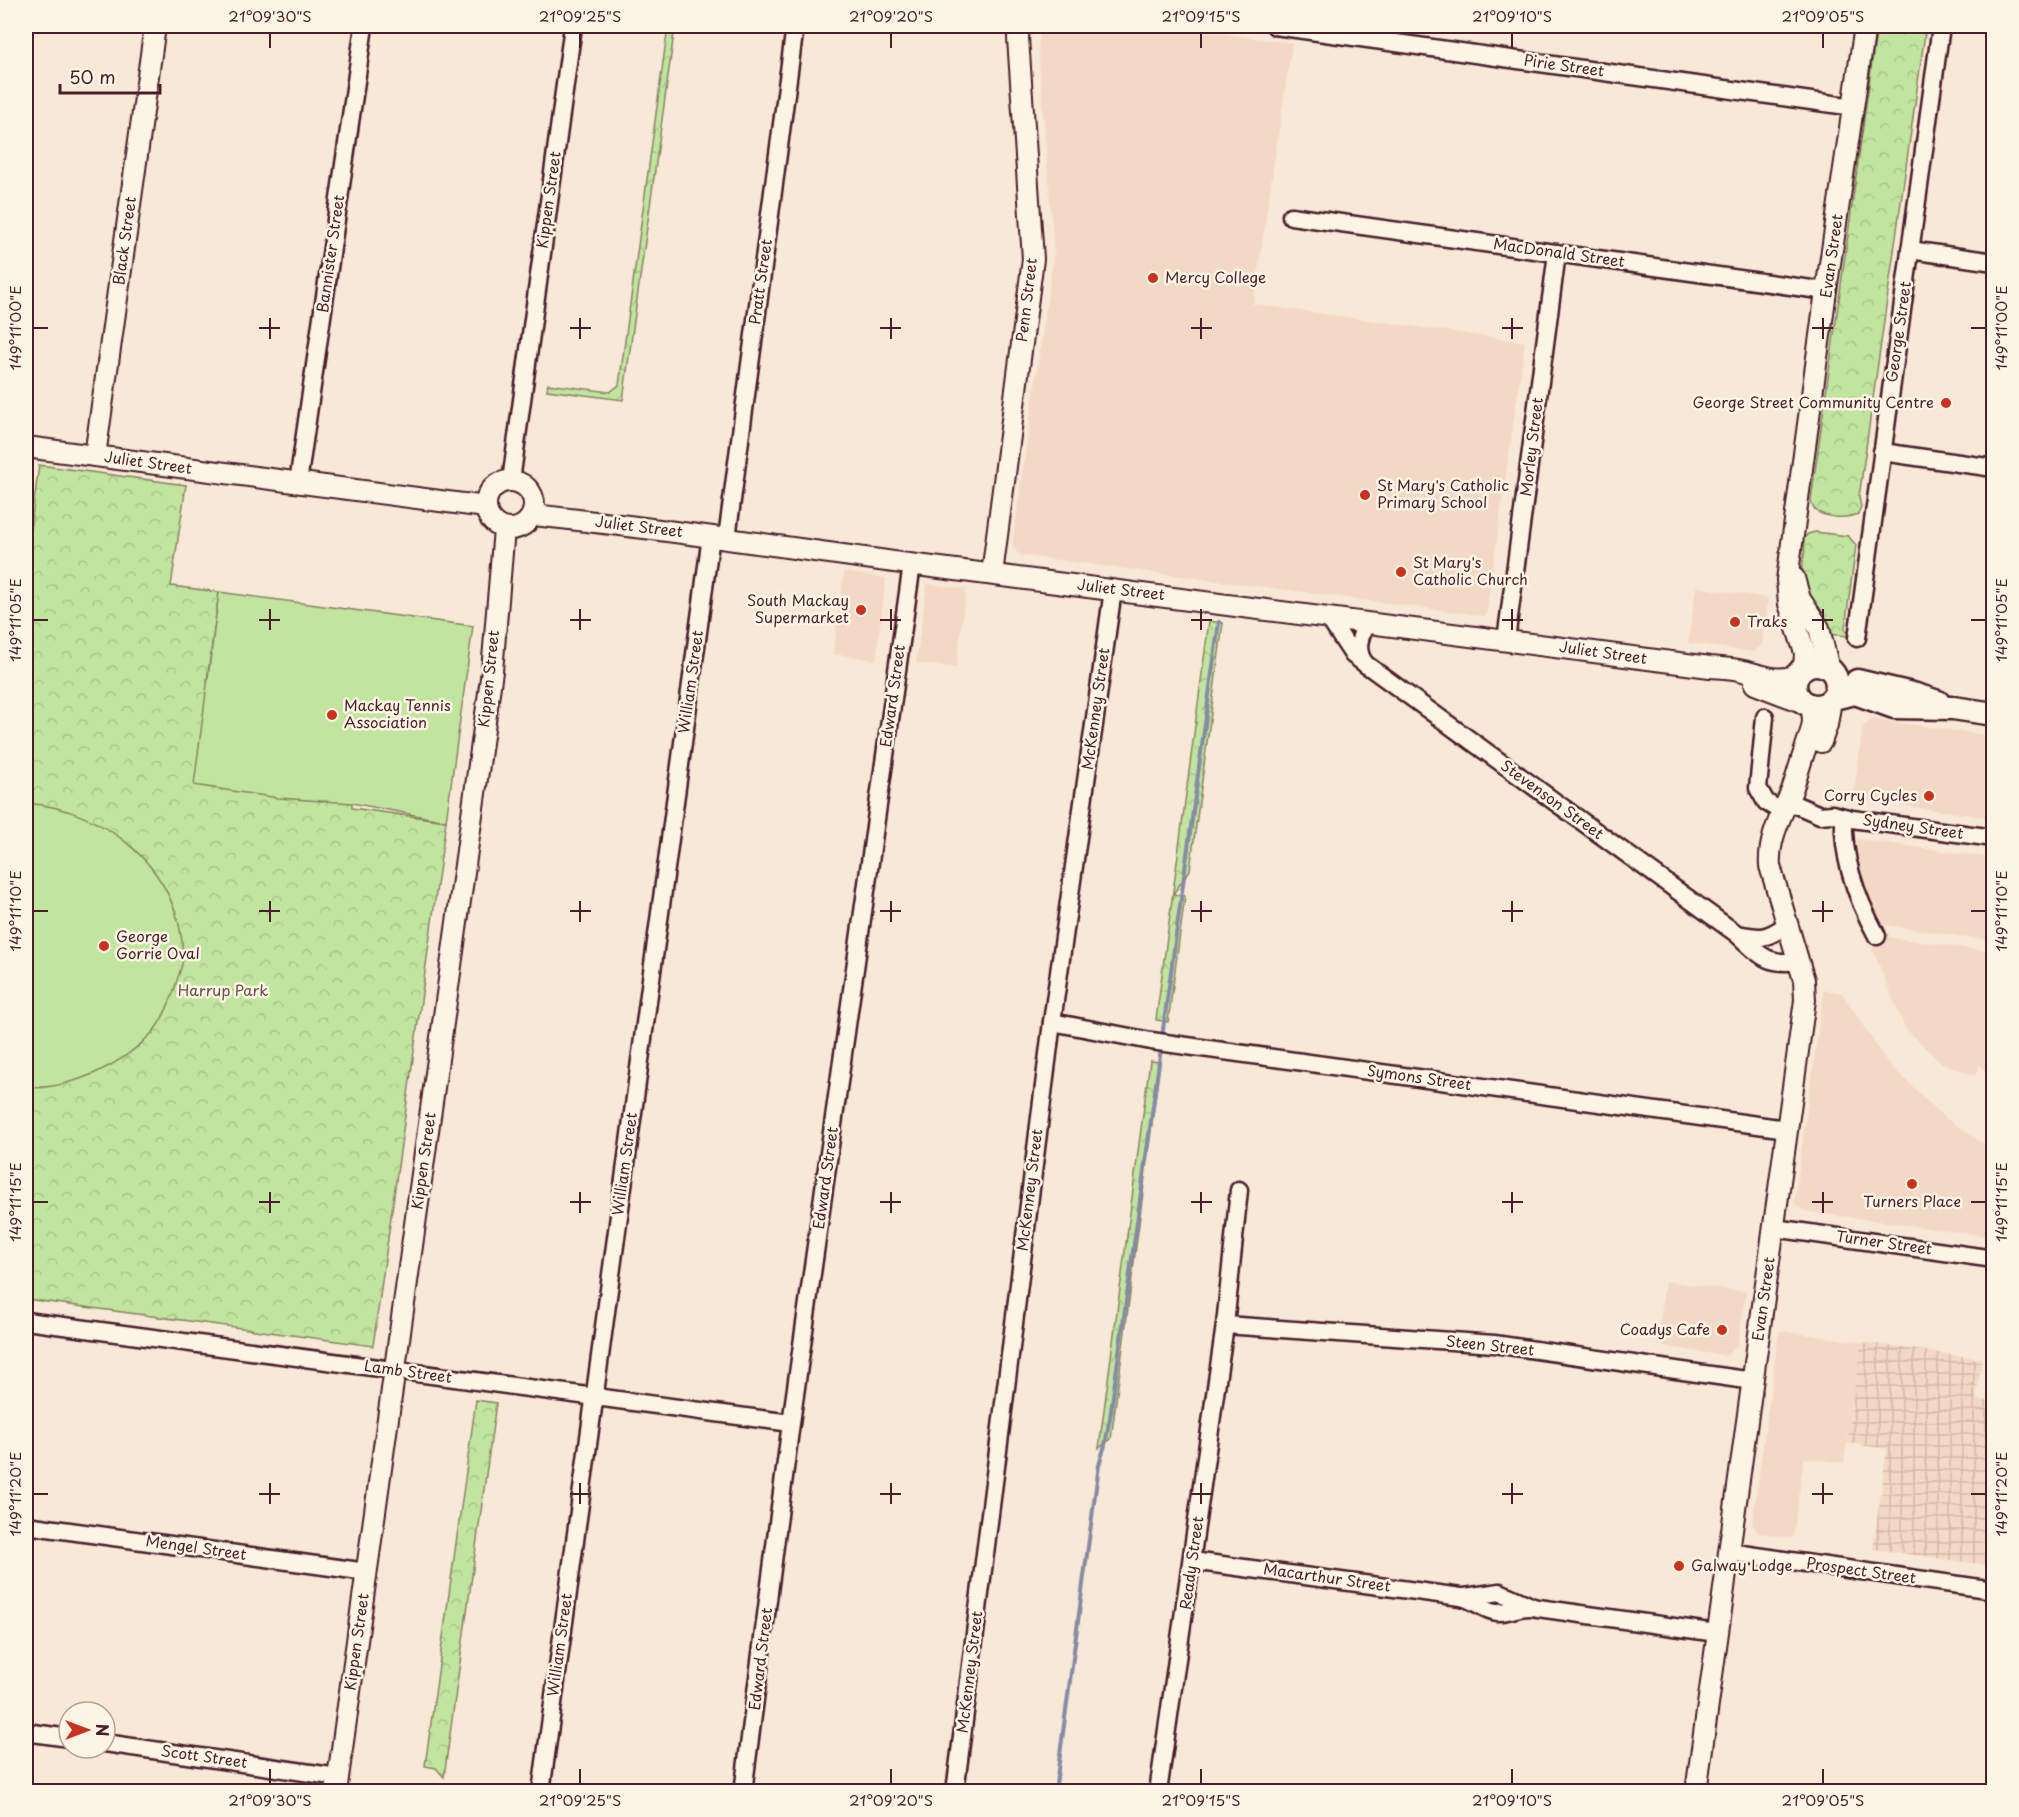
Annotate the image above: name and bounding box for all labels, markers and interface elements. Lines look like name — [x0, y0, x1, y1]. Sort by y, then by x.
text: 21°09'30"S — [228, 4, 312, 27]
text: 21°09'25"S — [539, 4, 621, 27]
text: 21°09'20"S — [849, 4, 933, 27]
text: 21°09'15"S — [1161, 4, 1241, 27]
text: 21°09'10"S — [1472, 4, 1552, 27]
text: 21°09'05"S — [1782, 4, 1864, 27]
street label: Pirie Street — [1522, 47, 1606, 82]
scale bar — [60, 57, 160, 95]
text: 50 m — [69, 63, 116, 90]
street label: Kippen Street — [529, 150, 566, 250]
street label: Bannister Street — [310, 193, 349, 314]
street label: Black Street — [106, 195, 141, 287]
street label: Evan Street — [1813, 212, 1848, 299]
street label: MacDonald Street — [1492, 231, 1626, 272]
street label: Pratt Street — [742, 237, 777, 326]
street label: Penn Street — [1009, 256, 1042, 343]
place label: Mercy College — [1165, 265, 1266, 288]
marker: Mercy College — [1146, 271, 1160, 285]
street label: George Street — [1879, 280, 1916, 384]
text: 149°11'00"E — [3, 285, 26, 371]
text: 149°11'00"E — [1989, 285, 2012, 371]
place label: George Street Community Centre — [1693, 390, 1934, 413]
street label: Morley Street — [1513, 396, 1548, 498]
marker: George Street Community Centre — [1939, 396, 1953, 410]
street label: Juliet Street — [103, 444, 193, 479]
place label: St Mary's Catholic Primary School — [1377, 473, 1509, 513]
marker: St Mary's Catholic Primary School — [1358, 488, 1372, 502]
street label: Juliet Street — [594, 509, 684, 542]
place label: St Mary's Catholic Church — [1413, 550, 1528, 590]
marker: St Mary's Catholic Church — [1394, 565, 1408, 579]
street label: Juliet Street — [1076, 572, 1166, 605]
text: 149°11'05"E — [3, 578, 26, 662]
text: 149°11'05"E — [1989, 578, 2012, 662]
place label: South Mackay Supermarket — [747, 588, 849, 628]
marker: South Mackay Supermarket — [854, 603, 868, 617]
place label: Traks — [1747, 609, 1787, 632]
marker: Traks — [1728, 615, 1742, 629]
street label: Kippen Street — [471, 629, 504, 729]
street label: William Street — [671, 629, 708, 735]
street label: Juliet Street — [1558, 634, 1648, 669]
street label: Edward Street — [873, 643, 910, 748]
street label: McKenney Street — [1075, 646, 1114, 771]
place label: Mackay Tennis Association — [344, 693, 451, 733]
marker: Mackay Tennis Association — [325, 708, 339, 722]
street label: Stevenson Street — [1497, 754, 1609, 844]
place label: Corry Cycles — [1824, 783, 1917, 806]
marker: Corry Cycles — [1922, 789, 1936, 803]
street label: Sydney Street — [1861, 807, 1965, 844]
text: 149°11'10"E — [3, 870, 26, 952]
text: 149°11'10"E — [1989, 870, 2012, 952]
place label: George Gorrie Oval — [116, 924, 200, 964]
marker: George Gorrie Oval — [97, 939, 111, 953]
park label: Harrup Park — [178, 978, 268, 1001]
street label: Symons Street — [1366, 1058, 1473, 1095]
street label: Kippen Street — [404, 1111, 441, 1211]
street label: William Street — [605, 1111, 642, 1217]
street label: Edward Street — [806, 1125, 843, 1230]
street label: McKenney Street — [1010, 1127, 1047, 1252]
text: 149°11'15"E — [3, 1162, 26, 1242]
text: 149°11'15"E — [1989, 1162, 2012, 1242]
marker: Turners Place — [1905, 1177, 1919, 1191]
place label: Turners Place — [1863, 1189, 1961, 1212]
street label: Turner Street — [1835, 1223, 1934, 1260]
street label: Evan Street — [1745, 1255, 1780, 1342]
place label: Coadys Cafe — [1620, 1317, 1710, 1340]
marker: Coadys Cafe — [1715, 1323, 1729, 1337]
street label: Steen Street — [1445, 1328, 1536, 1361]
street label: Lamb Street — [363, 1353, 453, 1388]
text: 149°11'20"E — [3, 1452, 26, 1536]
text: 149°11'20"E — [1989, 1452, 2012, 1536]
street label: Ready Street — [1173, 1515, 1208, 1611]
street label: Mengel Street — [144, 1528, 248, 1565]
street label: Prospect Street — [1805, 1550, 1918, 1589]
place label: Galway Lodge — [1691, 1553, 1792, 1576]
street label: Macarthur Street — [1262, 1556, 1392, 1597]
marker: Galway Lodge — [1672, 1559, 1686, 1573]
street label: Kippen Street — [337, 1592, 374, 1692]
street label: William Street — [540, 1592, 577, 1698]
street label: Edward Street — [742, 1606, 777, 1711]
street label: McKenney Street — [950, 1609, 987, 1734]
north arrow — [57, 1700, 117, 1760]
text: N — [91, 1724, 115, 1736]
street label: Scott Street — [160, 1738, 249, 1773]
text: 21°09'30"S — [228, 1788, 312, 1811]
text: 21°09'25"S — [539, 1788, 621, 1811]
text: 21°09'20"S — [849, 1788, 933, 1811]
text: 21°09'15"S — [1161, 1788, 1241, 1811]
text: 21°09'10"S — [1472, 1788, 1552, 1811]
text: 21°09'05"S — [1782, 1788, 1864, 1811]

